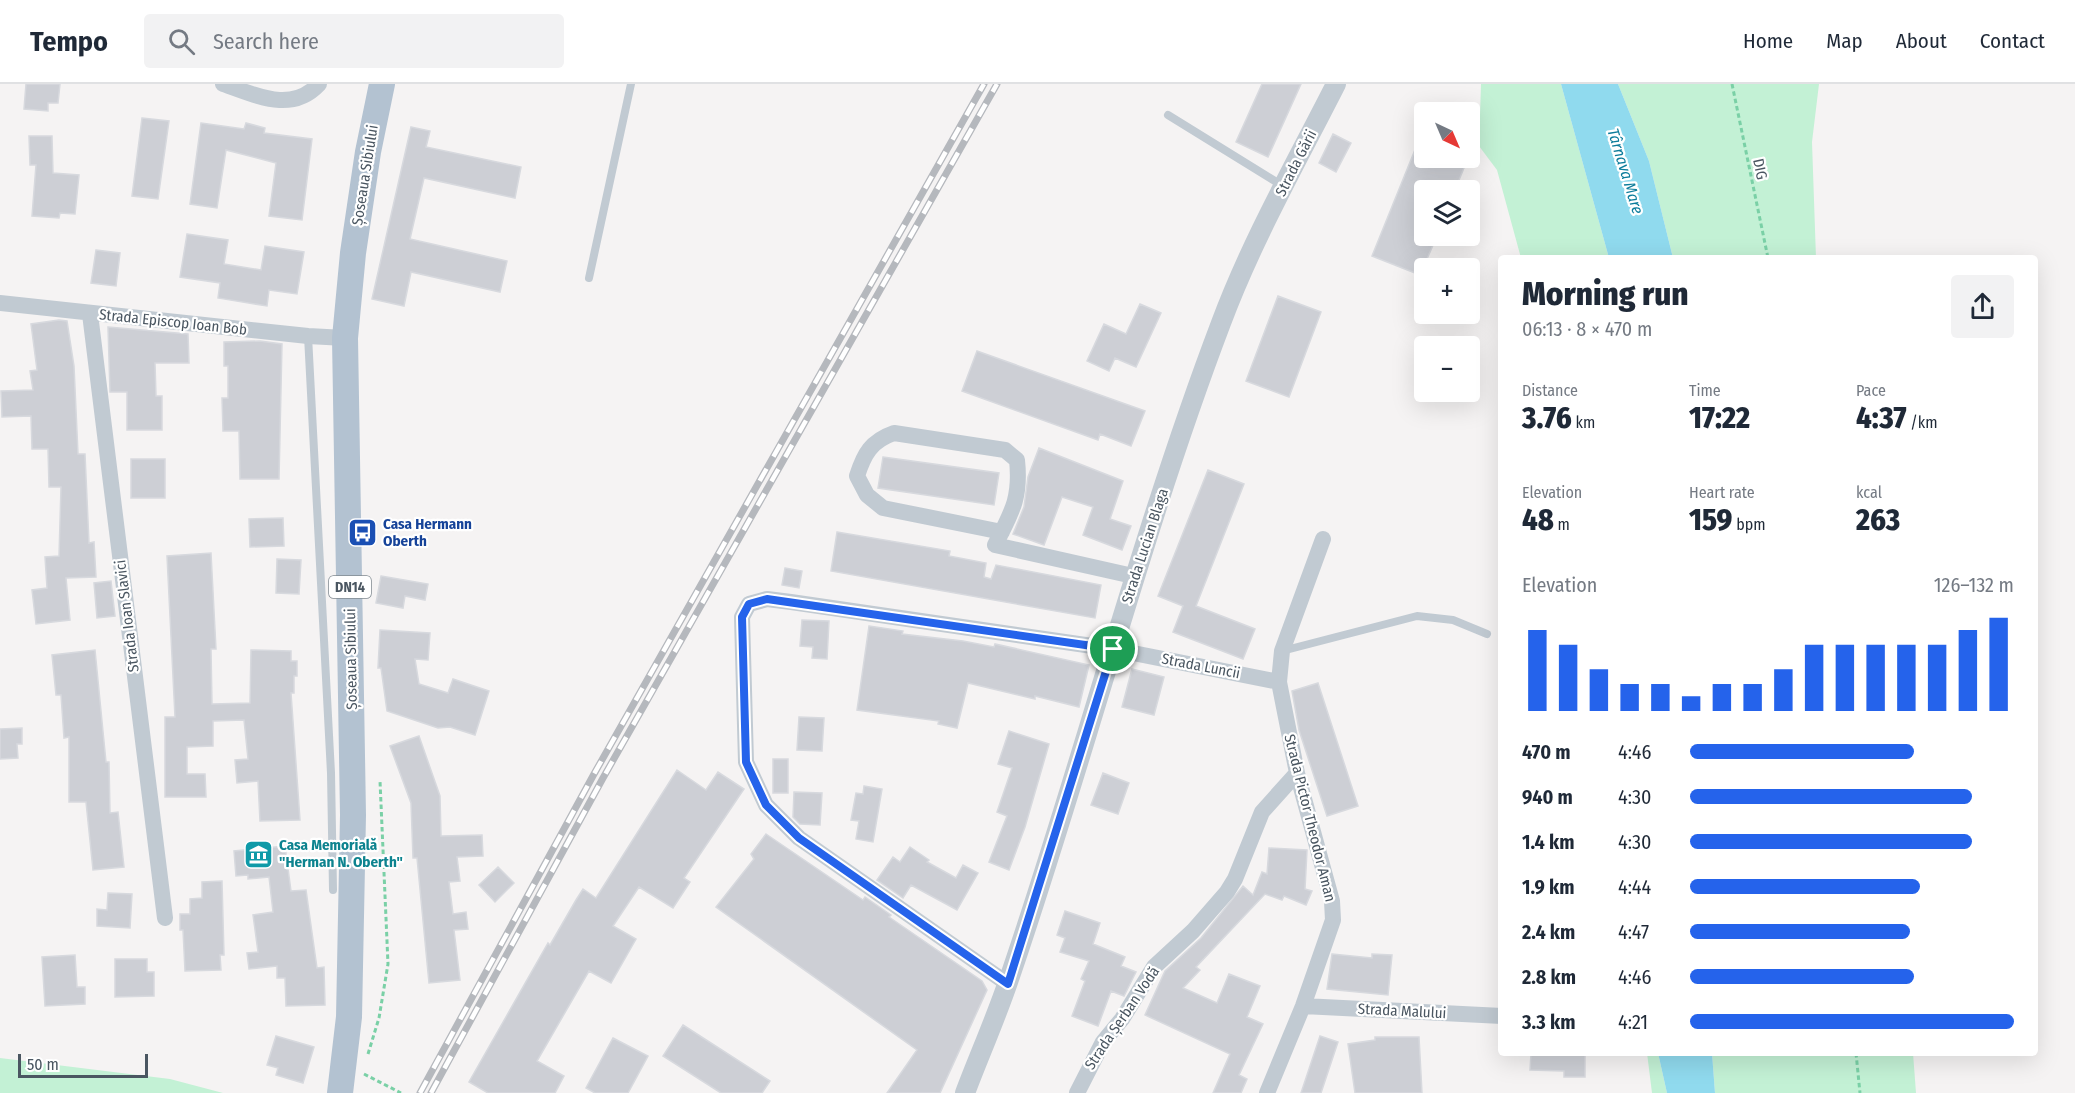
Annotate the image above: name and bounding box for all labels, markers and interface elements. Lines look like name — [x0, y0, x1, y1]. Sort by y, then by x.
search box — [144, 14, 564, 68]
text: Tempo — [30, 25, 108, 58]
icon: search — [165, 25, 198, 58]
text: Search here — [213, 28, 319, 55]
text: Home — [1743, 28, 1793, 54]
text: Map — [1826, 28, 1863, 54]
text: About — [1896, 28, 1947, 54]
text: Contact — [1980, 28, 2045, 54]
north arrow — [1414, 102, 1480, 168]
map controls — [1414, 102, 1480, 402]
street label: Șoseaua Sibiului — [348, 123, 383, 227]
water label: Târnava Mare — [1604, 126, 1648, 217]
street label: Strada Gării — [1272, 127, 1320, 199]
street label: DIG — [1749, 157, 1771, 181]
button: layers — [1414, 180, 1480, 246]
button: + — [1414, 258, 1480, 324]
text: Morning run — [1522, 274, 1689, 314]
button: share — [1951, 275, 2014, 338]
street label: Strada Episcop Ioan Bob — [98, 305, 248, 339]
text: 06:13 · 8 × 470 m — [1522, 317, 1652, 341]
button: − — [1414, 336, 1480, 402]
text: Distance — [1522, 381, 1578, 400]
text: Time — [1689, 381, 1721, 400]
text: Pace — [1856, 381, 1886, 400]
text: 3.76 — [1522, 400, 1572, 436]
text: 17:22 — [1689, 400, 1750, 436]
text: 4:37 — [1856, 400, 1906, 436]
text: km — [1572, 413, 1595, 432]
text: /km — [1906, 413, 1937, 432]
text: Elevation — [1522, 483, 1582, 502]
text: Heart rate — [1689, 483, 1755, 502]
text: kcal — [1856, 483, 1882, 502]
street label: Strada Lucian Blaga — [1118, 486, 1172, 606]
text: 48 — [1522, 502, 1554, 538]
text: 159 — [1689, 502, 1732, 538]
text: 263 — [1856, 502, 1900, 538]
place label: Casa Hermann Oberth — [383, 515, 472, 550]
text: m — [1554, 515, 1570, 534]
text: bpm — [1732, 515, 1766, 534]
bus stop icon: Casa Hermann Oberth — [346, 517, 378, 549]
street label: Strada Ioan Slavici — [111, 559, 143, 673]
text: Elevation — [1522, 573, 1597, 597]
text: 126–132 m — [1934, 573, 2014, 597]
road number: DN14 — [329, 576, 371, 598]
street label: Șoseaua Sibiului — [341, 608, 362, 710]
pin — [1087, 623, 1138, 674]
icon: arrive — [1096, 632, 1129, 665]
street label: Strada Luncii — [1160, 650, 1242, 682]
street label: Strada Pictor Theodor Aman — [1280, 732, 1340, 904]
text: 470 m — [1522, 740, 1571, 764]
text: 4:46 — [1618, 740, 1651, 764]
text: 940 m — [1522, 785, 1573, 809]
text: 4:30 — [1618, 785, 1652, 809]
text: 1.4 km — [1522, 830, 1574, 854]
text: 4:30 — [1618, 830, 1652, 854]
place label: Casa Memorială "Herman N. Oberth" — [279, 836, 403, 871]
museum icon: Casa Memorială "Herman N. Oberth" — [242, 838, 274, 870]
text: 1.9 km — [1522, 875, 1575, 899]
text: 4:44 — [1618, 875, 1651, 899]
text: 2.4 km — [1522, 920, 1575, 944]
text: 4:47 — [1618, 920, 1649, 944]
street label: Strada Șerban Vodă — [1081, 963, 1164, 1074]
text: 2.8 km — [1522, 965, 1576, 989]
text: 4:46 — [1618, 965, 1651, 989]
street label: Strada Malului — [1357, 1000, 1447, 1022]
text: 3.3 km — [1522, 1010, 1575, 1034]
text: 4:21 — [1618, 1010, 1648, 1034]
scale bar — [18, 1051, 148, 1078]
text: 50 m — [27, 1055, 59, 1074]

